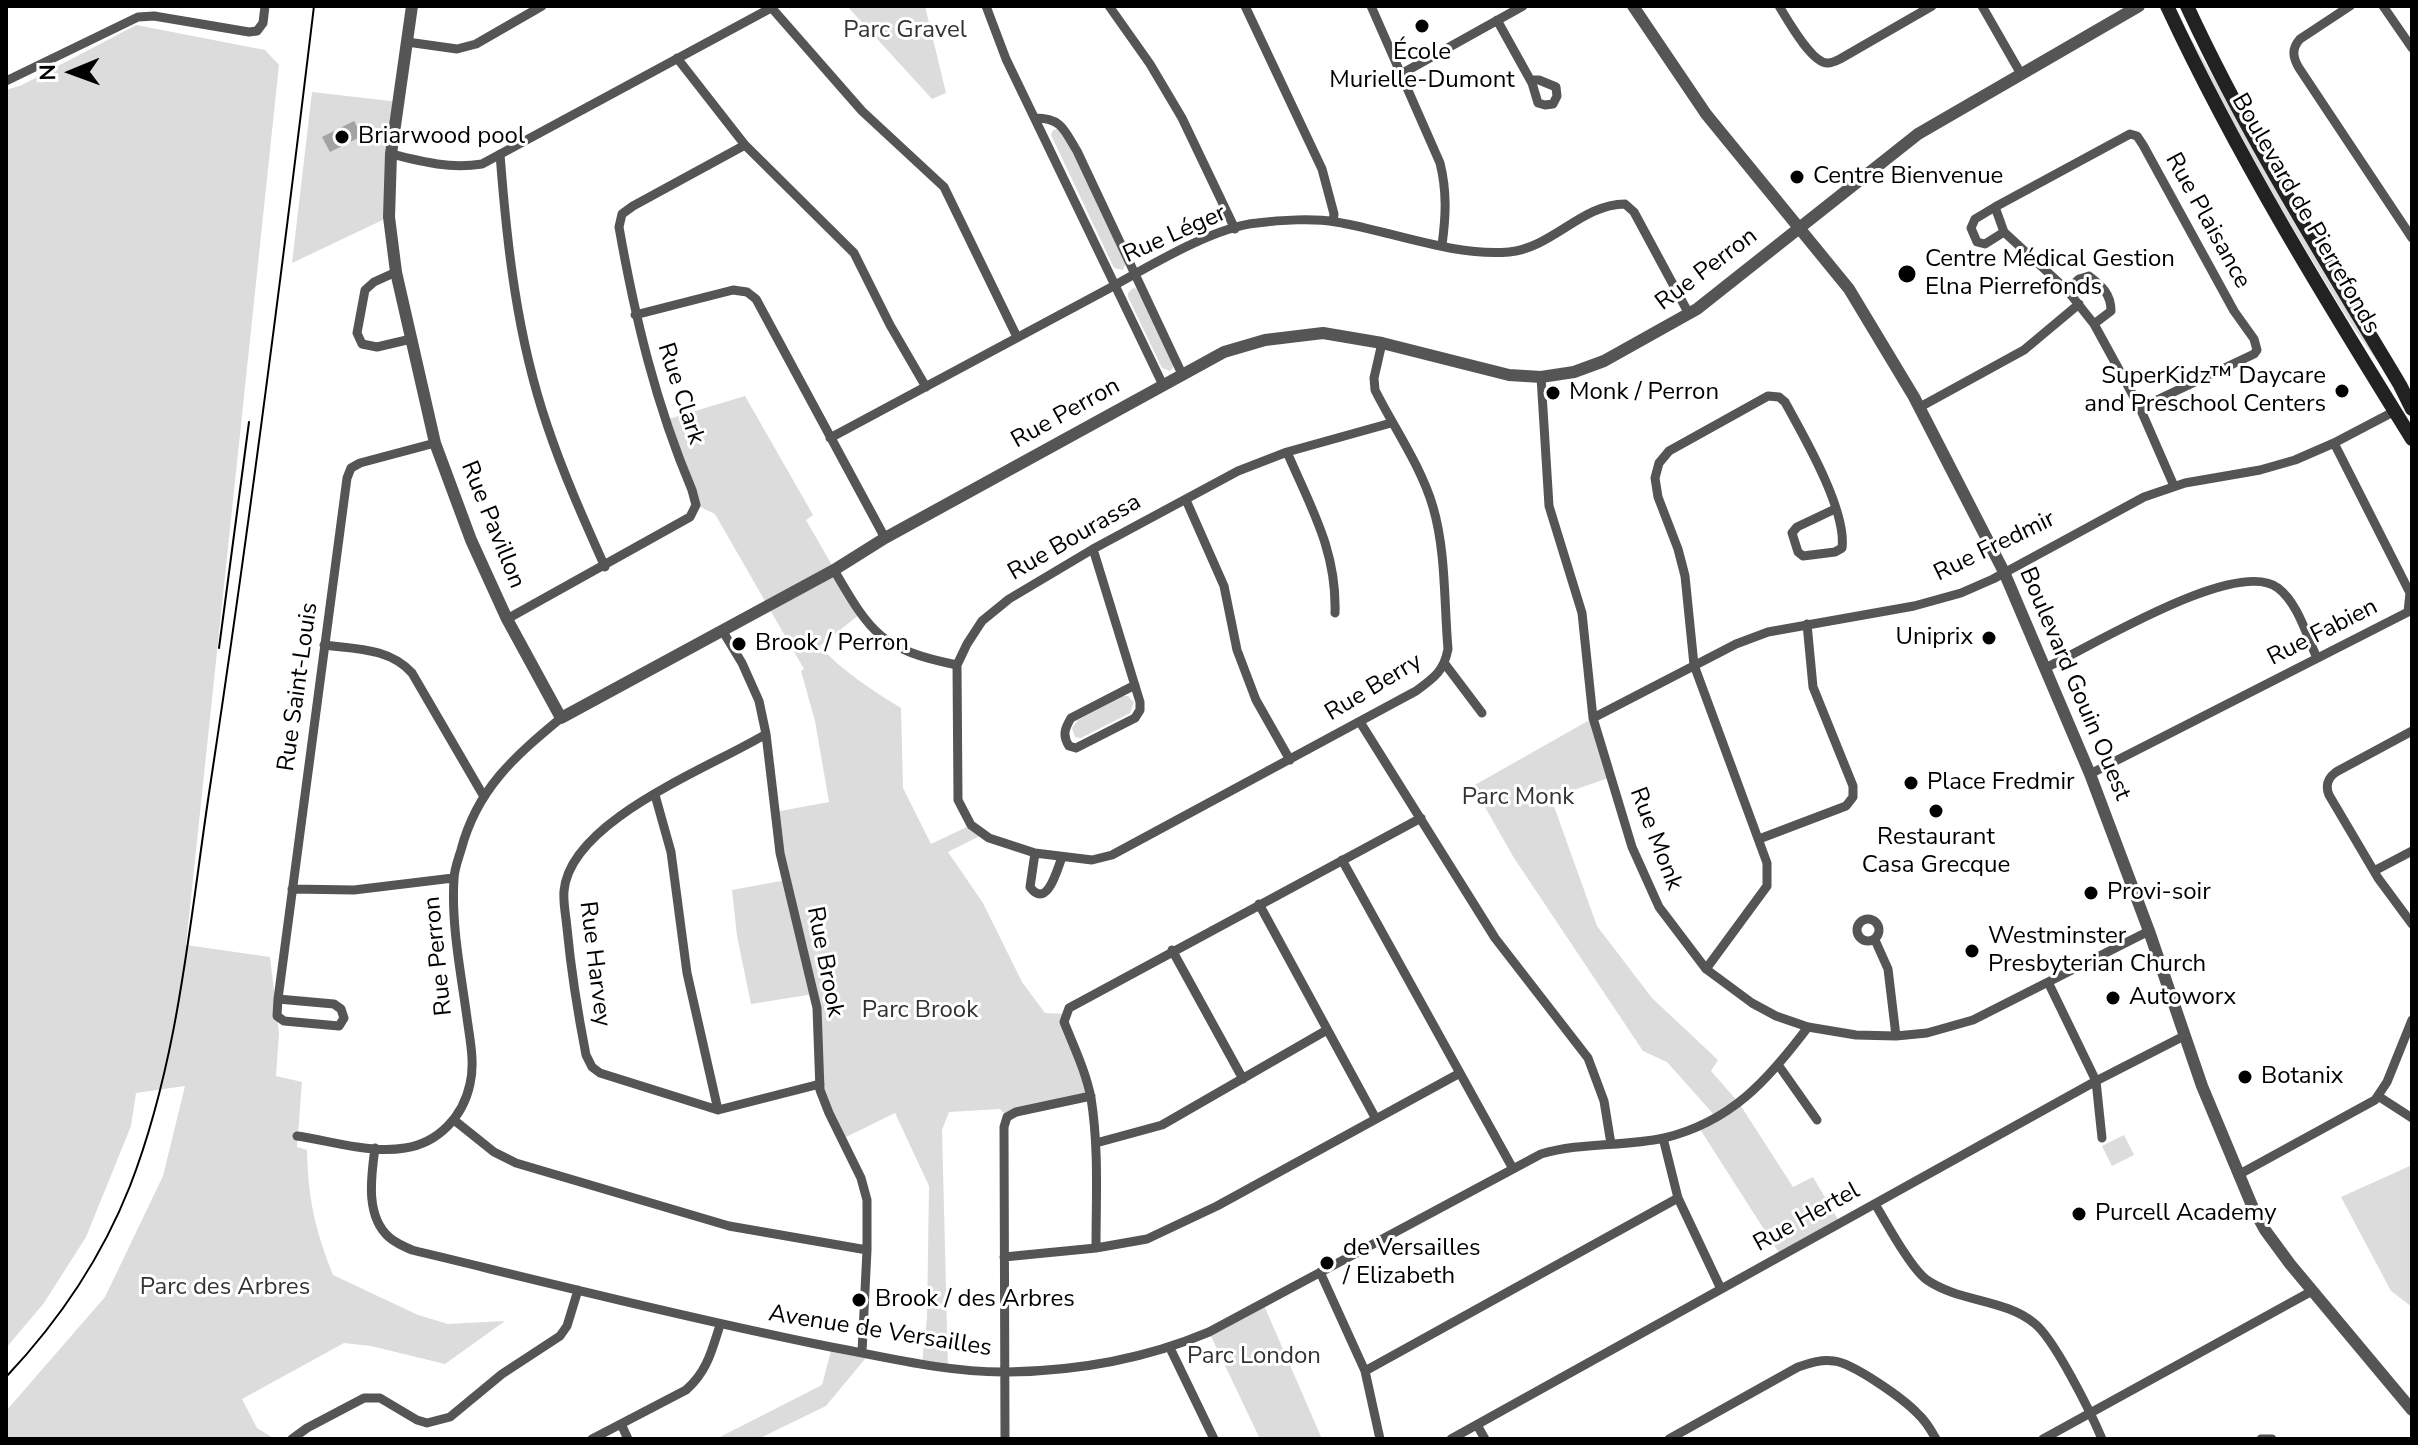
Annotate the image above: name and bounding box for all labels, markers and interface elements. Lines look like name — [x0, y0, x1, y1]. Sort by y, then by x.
park label: Parc Gravel — [843, 17, 967, 45]
marker: École Murielle-Dumont — [1413, 17, 1431, 35]
north arrow — [32, 32, 112, 112]
place label: École Murielle-Dumont — [1329, 39, 1515, 95]
text: N — [33, 64, 63, 81]
street label: Boulevard de Pierrefonds — [2224, 89, 2386, 339]
place label: Briarwood pool — [358, 123, 525, 151]
marker: Briarwood pool — [333, 128, 351, 146]
street label: Rue Plaisance — [2158, 148, 2256, 294]
place label: Centre Bienvenue — [1813, 163, 2003, 191]
marker: Centre Bienvenue — [1788, 168, 1806, 186]
street label: Rue Léger — [1119, 200, 1231, 270]
street label: Rue Perron — [1650, 222, 1764, 318]
place label: Centre Médical Gestion Elna Pierrefonds — [1925, 246, 2175, 302]
marker: Centre Médical Gestion Elna Pierrefonds — [1896, 263, 1918, 285]
street label: Rue Clark — [650, 340, 710, 448]
place label: SuperKidz™ Daycare and Preschool Centers — [2084, 363, 2326, 419]
street label: Rue Perron — [1007, 372, 1125, 456]
place label: Monk / Perron — [1569, 379, 1719, 407]
marker: SuperKidz™ Daycare and Preschool Centers — [2333, 382, 2351, 400]
marker: Monk / Perron — [1544, 384, 1562, 402]
street label: Rue Pavillon — [453, 457, 531, 593]
street label: Rue Bourassa — [1004, 488, 1146, 588]
street label: Rue Fredmir — [1930, 505, 2060, 589]
street label: Boulevard Gouin Ouest — [2012, 563, 2136, 805]
street label: Rue Fabien — [2263, 593, 2383, 673]
street label: Rue Saint-Louis — [273, 601, 325, 773]
place label: Uniprix — [1896, 624, 1973, 652]
marker: Uniprix — [1980, 629, 1998, 647]
place label: Brook / Perron — [755, 630, 909, 658]
marker: Brook / Perron — [730, 635, 748, 653]
street label: Rue Berry — [1320, 648, 1428, 728]
place label: Place Fredmir — [1927, 769, 2075, 797]
marker: Place Fredmir — [1902, 774, 1920, 792]
street label: Rue Monk — [1622, 783, 1688, 895]
park label: Parc Monk — [1462, 784, 1574, 812]
marker: Restaurant Casa Grecque — [1927, 802, 1945, 820]
place label: Restaurant Casa Grecque — [1862, 824, 2010, 880]
place label: Provi-soir — [2107, 879, 2211, 907]
marker: Provi-soir — [2082, 884, 2100, 902]
street label: Rue Perron — [418, 895, 460, 1017]
street label: Rue Harvey — [572, 900, 616, 1028]
street label: Rue Brook — [799, 904, 849, 1020]
place label: Westminster Presbyterian Church — [1988, 923, 2206, 979]
marker: Westminster Presbyterian Church — [1963, 942, 1981, 960]
place label: Autoworx — [2129, 984, 2236, 1012]
marker: Autoworx — [2104, 989, 2122, 1007]
park label: Parc Brook — [862, 997, 978, 1025]
place label: Botanix — [2261, 1063, 2343, 1091]
marker: Botanix — [2236, 1068, 2254, 1086]
street label: Rue Hertel — [1749, 1177, 1865, 1259]
place label: Purcell Academy — [2095, 1200, 2277, 1228]
marker: Purcell Academy — [2070, 1205, 2088, 1223]
place label: de Versailles / Elizabeth — [1343, 1235, 1481, 1291]
marker: de Versailles / Elizabeth — [1318, 1254, 1336, 1272]
park label: Parc des Arbres — [140, 1274, 310, 1302]
place label: Brook / des Arbres — [875, 1286, 1075, 1314]
marker: Brook / des Arbres — [850, 1291, 868, 1309]
street label: Avenue de Versailles — [766, 1300, 994, 1364]
park label: Parc London — [1187, 1343, 1321, 1371]

